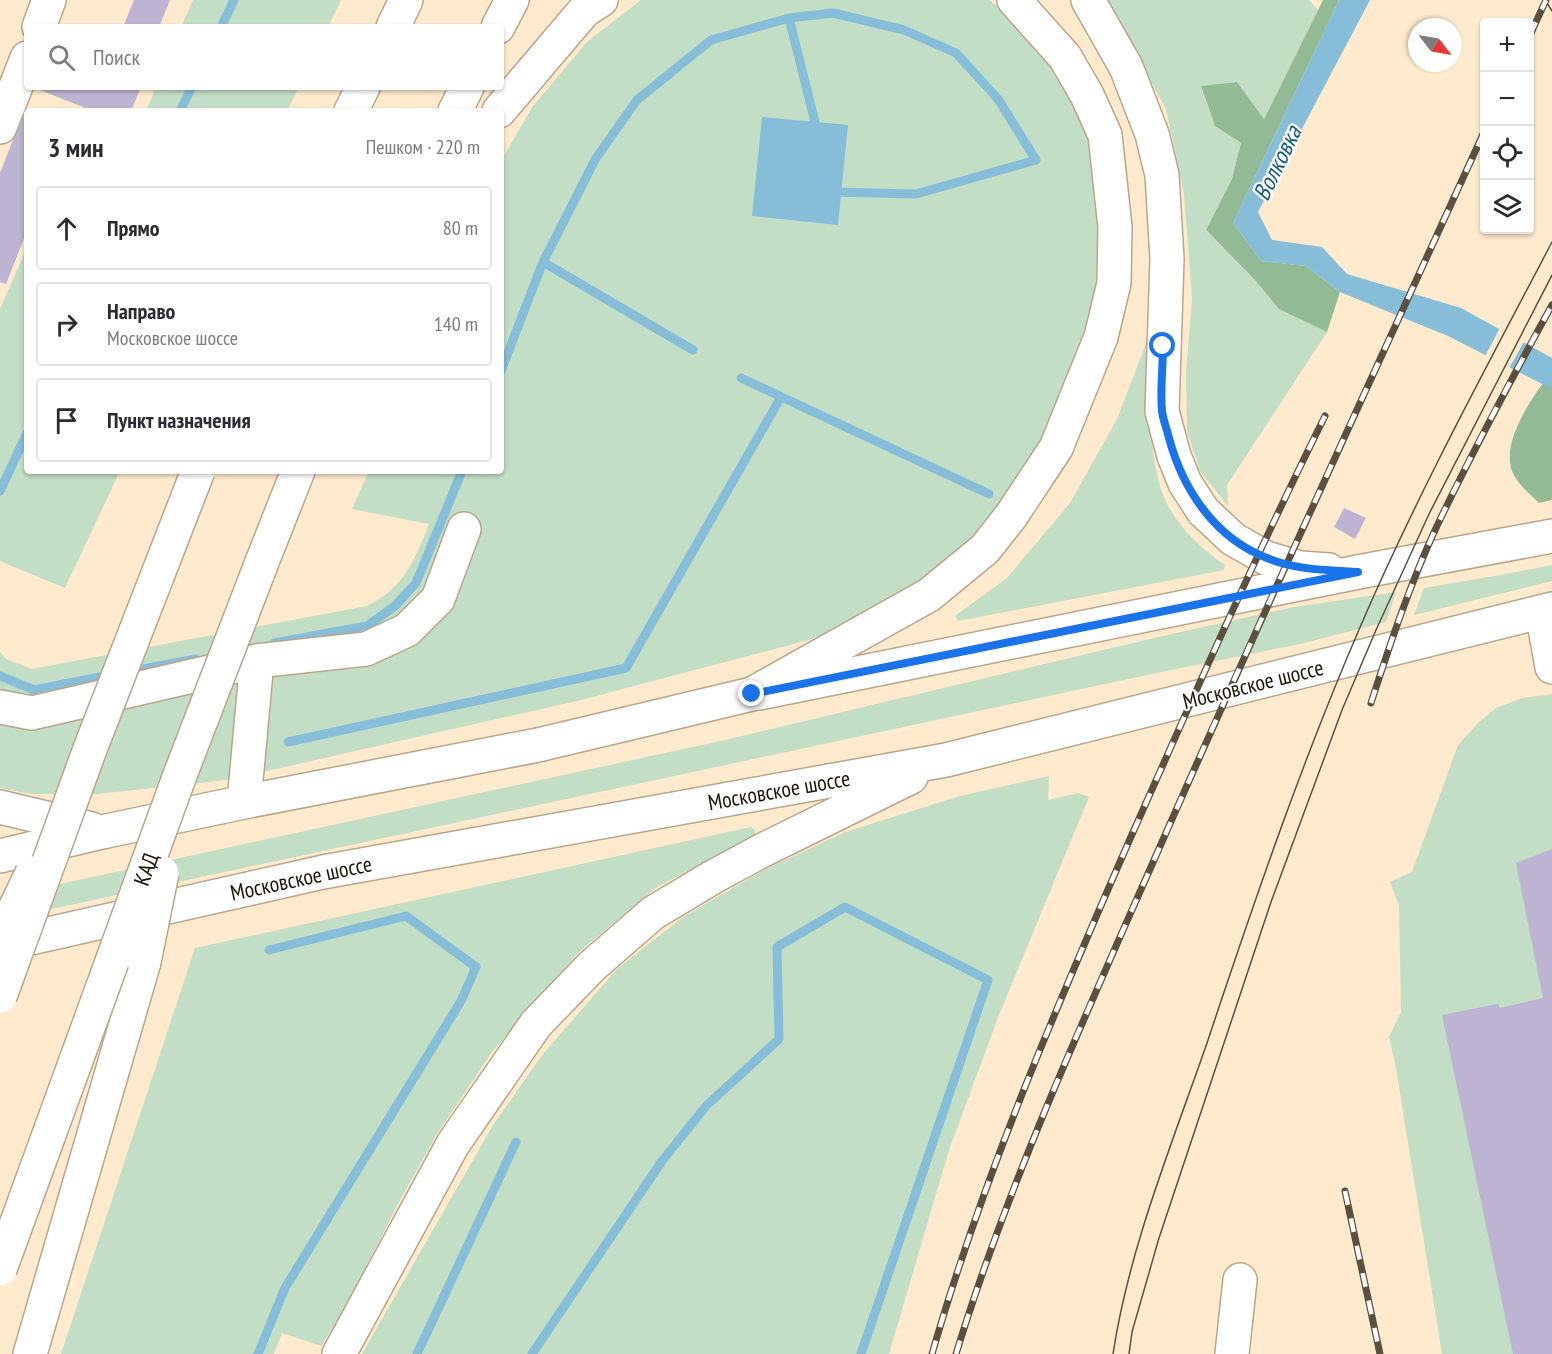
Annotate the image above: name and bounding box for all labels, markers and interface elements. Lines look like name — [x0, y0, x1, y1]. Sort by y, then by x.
north arrow — [1408, 18, 1462, 72]
map controls — [1480, 18, 1534, 234]
button: + — [1480, 18, 1534, 72]
search box — [24, 24, 504, 90]
icon: search — [45, 41, 78, 74]
text: Поиск — [93, 43, 140, 71]
button: − — [1480, 72, 1534, 126]
water label: Волковка — [1246, 119, 1309, 206]
button: locate — [1480, 126, 1534, 180]
text: 3 мин — [48, 131, 103, 164]
text: Пешком · 220 m — [366, 134, 480, 160]
button: layers — [1480, 180, 1534, 234]
icon: ahead — [50, 212, 83, 245]
text: Прямо — [107, 214, 160, 242]
text: 80 m — [443, 215, 478, 241]
text: Направо — [107, 297, 175, 325]
icon: right — [50, 308, 83, 341]
text: 140 m — [434, 311, 478, 337]
text: Московское шоссе — [107, 325, 238, 351]
route start — [1149, 332, 1175, 358]
icon: arrive — [50, 404, 83, 437]
text: Пункт назначения — [107, 406, 251, 434]
street label: Московское шоссе — [1180, 653, 1326, 715]
route end — [738, 680, 764, 706]
street label: Московское шоссе — [706, 764, 852, 816]
street label: КАД — [127, 849, 165, 889]
street label: Московское шоссе — [228, 849, 374, 907]

